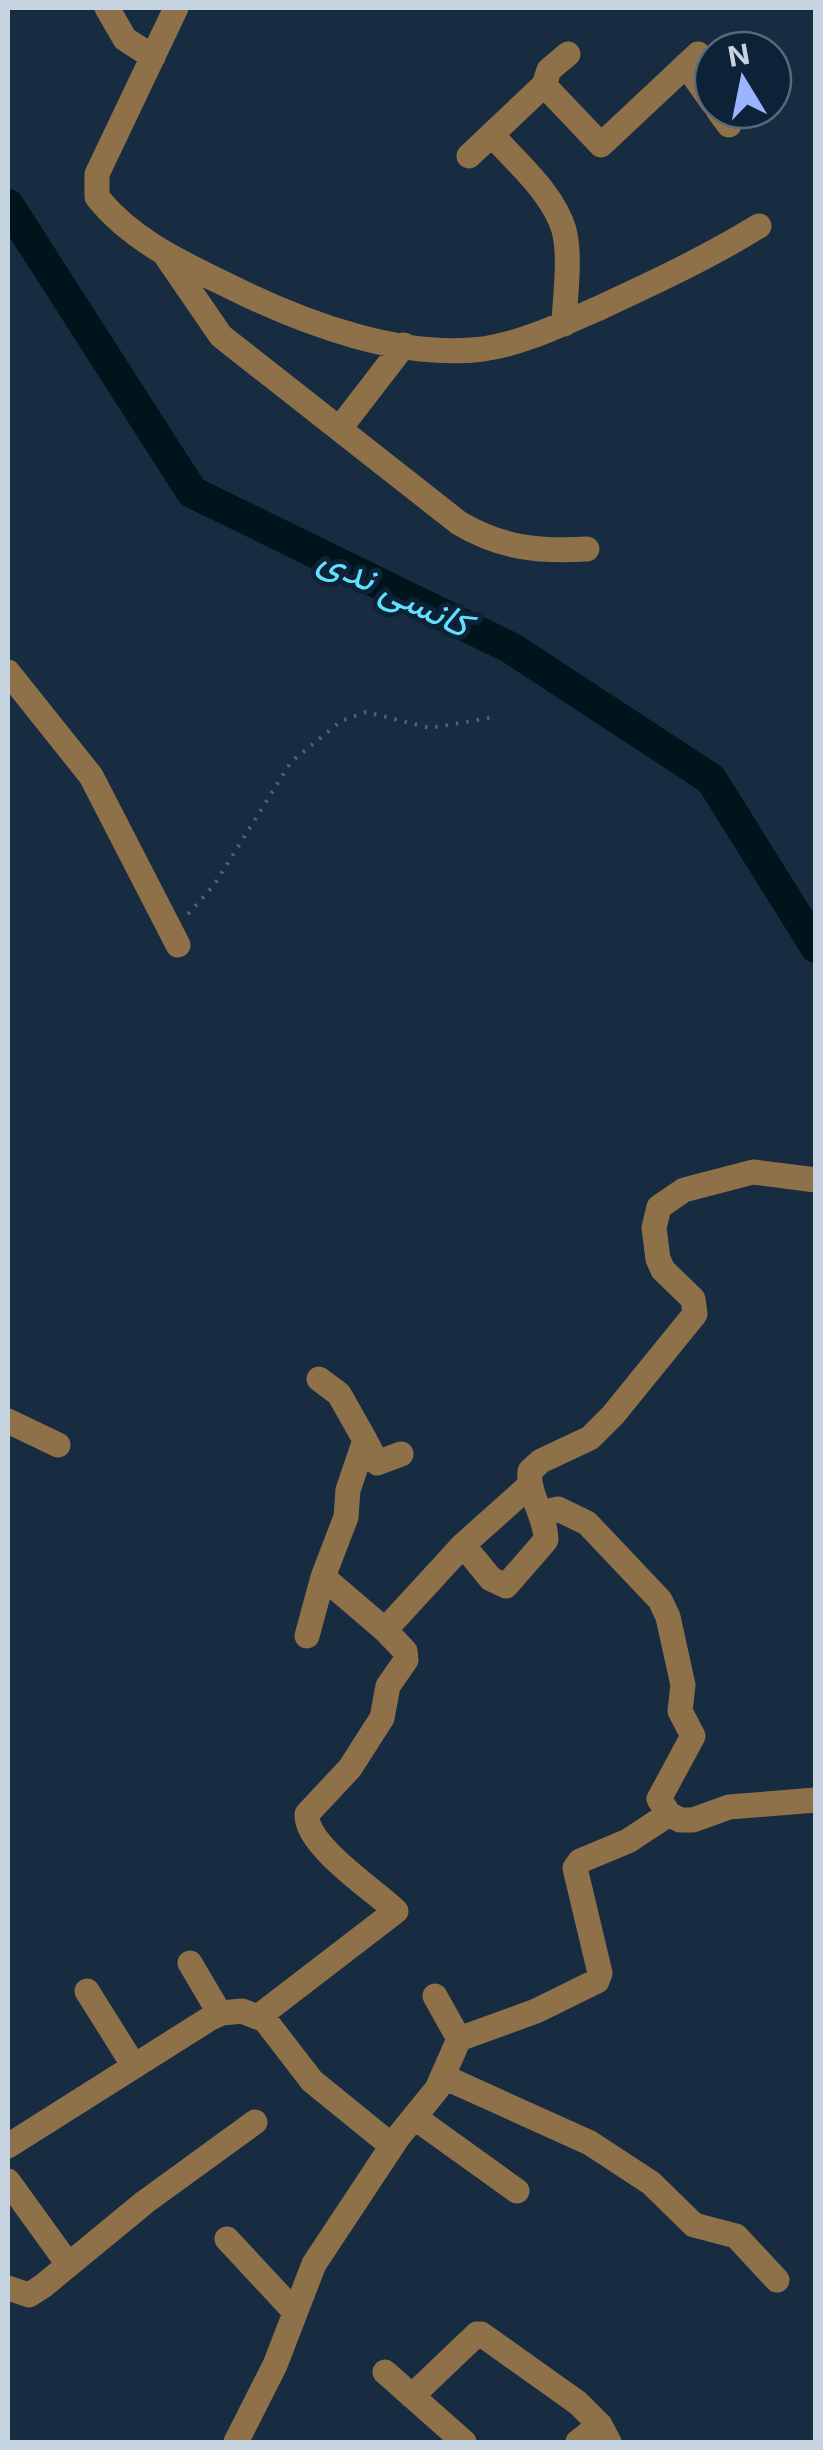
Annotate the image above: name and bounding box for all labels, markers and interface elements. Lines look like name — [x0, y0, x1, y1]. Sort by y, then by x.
north arrow — [693, 30, 793, 130]
text: N — [725, 37, 752, 74]
water label: کانسی ندی — [312, 534, 484, 650]

